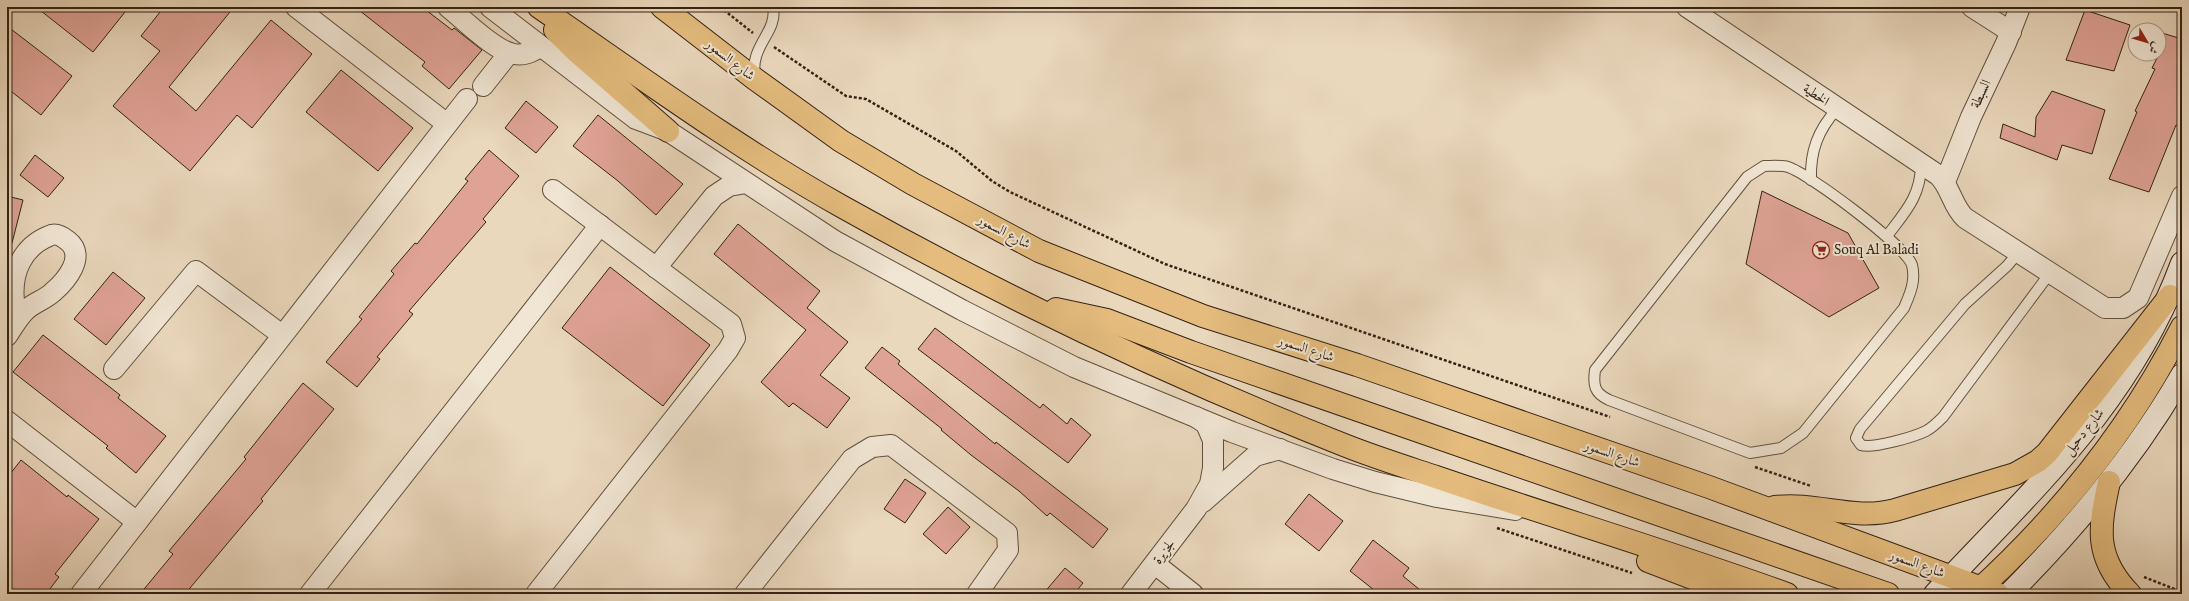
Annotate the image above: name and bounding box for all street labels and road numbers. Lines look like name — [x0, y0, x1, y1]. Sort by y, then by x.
street label: شارع السمور — [699, 34, 758, 86]
street label: السبطة — [1967, 77, 1995, 111]
street label: الخطية — [1799, 80, 1833, 110]
street label: شارع السمور — [972, 210, 1034, 255]
street label: شارع السمور — [1273, 331, 1336, 368]
street label: شارع دحيل — [2060, 405, 2110, 460]
street label: شارع السمور — [1579, 435, 1642, 474]
street label: لجزيرة — [1149, 536, 1179, 568]
street label: شارع السمور — [1884, 545, 1947, 584]

